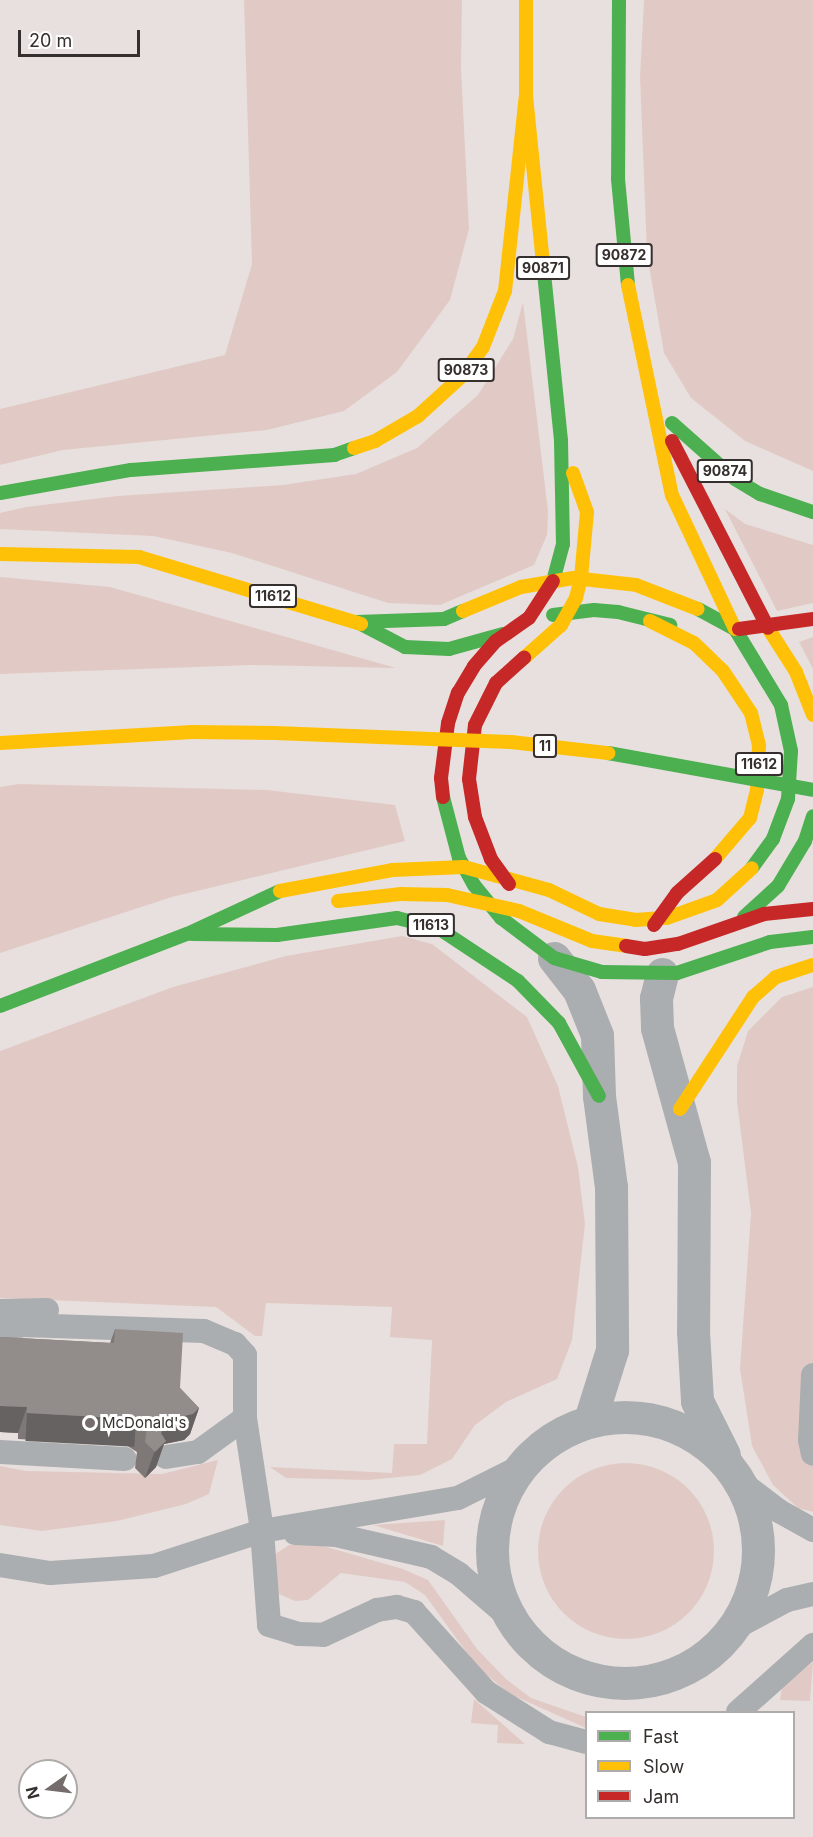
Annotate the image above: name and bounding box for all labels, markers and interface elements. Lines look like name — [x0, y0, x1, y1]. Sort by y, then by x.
scale bar — [21, 18, 142, 56]
text: 20 m — [29, 30, 72, 51]
road number: 90872 — [596, 244, 652, 266]
road number: 90871 — [516, 257, 570, 279]
road number: 90873 — [438, 359, 494, 381]
road number: 90874 — [696, 460, 754, 482]
road number: 11612 — [248, 585, 298, 607]
road number: 11 — [532, 735, 558, 757]
road number: 11612 — [734, 753, 784, 775]
road number: 11613 — [406, 914, 456, 936]
place label: McDonald's — [102, 1414, 186, 1432]
marker: McDonald's — [83, 1416, 97, 1430]
legend — [585, 1711, 795, 1819]
text: Fast — [643, 1726, 679, 1747]
text: Slow — [643, 1756, 684, 1777]
north arrow — [18, 1759, 78, 1819]
text: N — [21, 1785, 44, 1801]
text: Jam — [643, 1786, 679, 1807]

